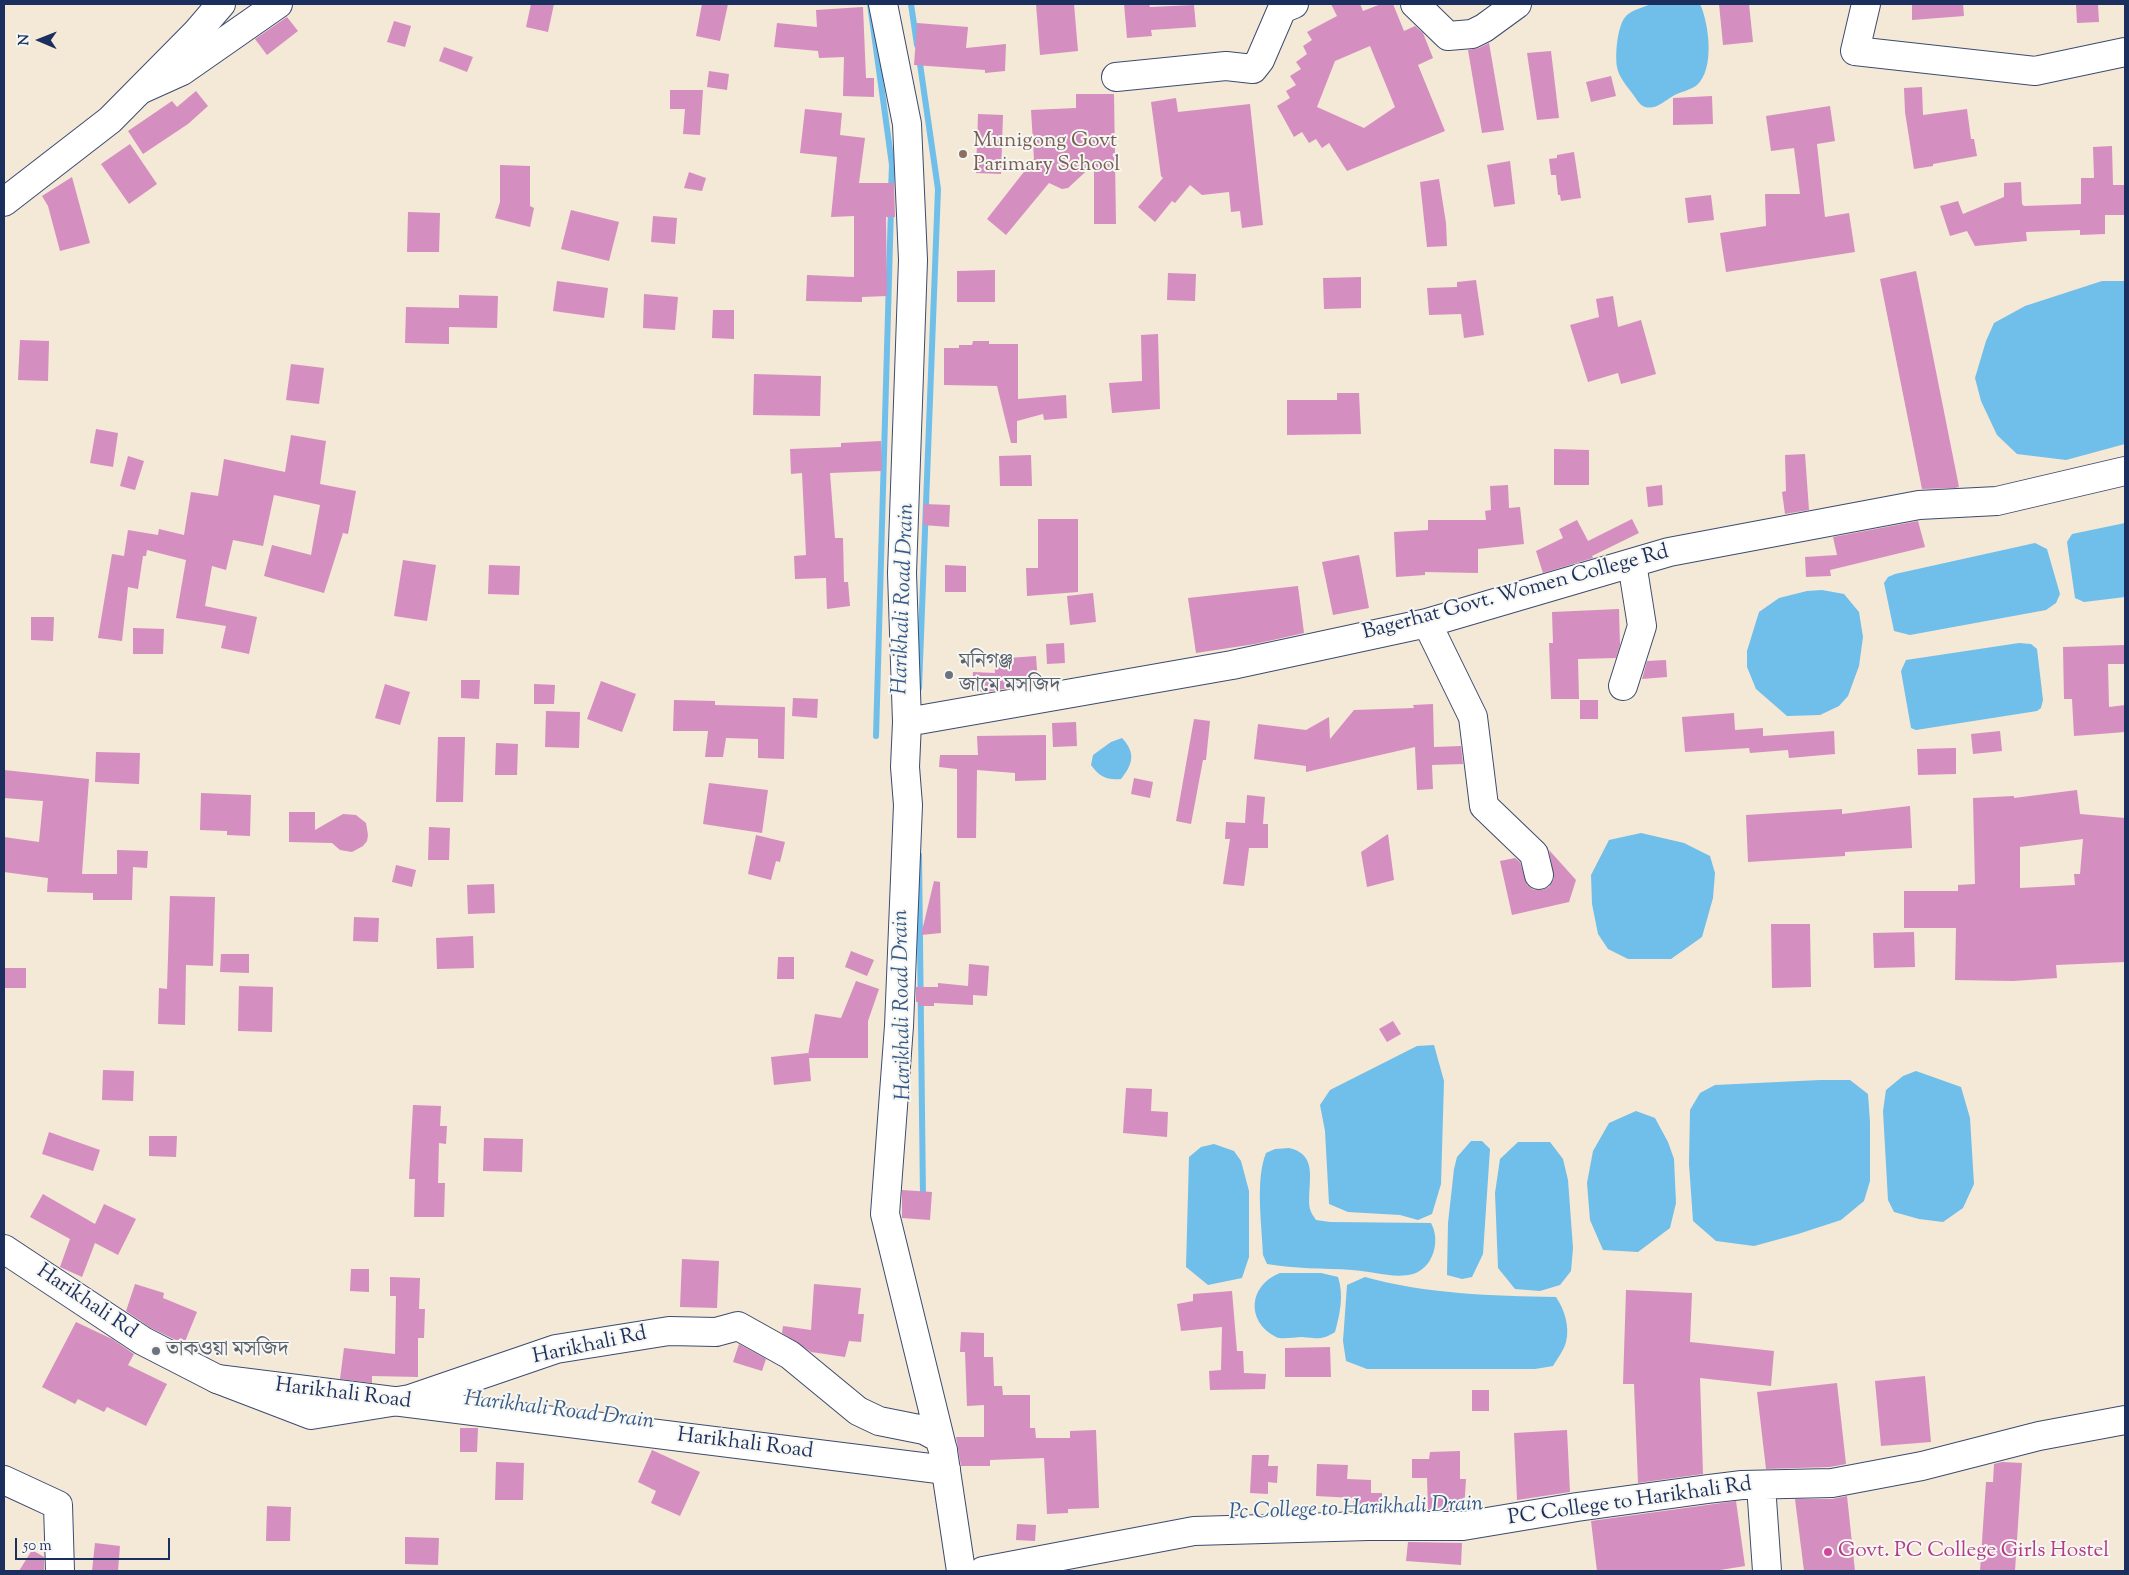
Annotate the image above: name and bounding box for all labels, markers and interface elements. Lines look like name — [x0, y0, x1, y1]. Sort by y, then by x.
north arrow — [15, 15, 65, 65]
text: N — [15, 34, 35, 46]
place label: Munigong Govt Parimary School — [973, 129, 1120, 179]
marker: Munigong Govt Parimary School — [957, 148, 969, 160]
water label: Harikhali Road Drain — [888, 503, 922, 695]
street label: Bagerhat Govt. Women College Rd — [1360, 541, 1672, 647]
place label: মনিগঞ্জ জামে মসজিদ — [959, 650, 1060, 700]
marker: মনিগঞ্জ জামে মসজিদ — [943, 669, 955, 681]
water label: Harikhali Road Drain — [889, 909, 919, 1101]
street label: Harikhali Rd — [31, 1260, 141, 1346]
street label: Harikhali Rd — [531, 1323, 649, 1371]
place label: তাকওয়া মসজিদ — [166, 1338, 288, 1364]
marker: তাকওয়া মসজিদ — [150, 1345, 162, 1357]
street label: Harikhali Road — [274, 1374, 412, 1416]
water label: Harikhali Road Drain — [462, 1387, 656, 1437]
street label: Harikhali Road — [676, 1424, 814, 1466]
street label: PC College to Harikhali Rd — [1507, 1473, 1753, 1533]
water label: Pc College to Harikhali Drain — [1228, 1492, 1484, 1528]
scale bar — [18, 1528, 172, 1560]
text: 50 m — [23, 1536, 52, 1557]
place label: Govt. PC College Girls Hostel — [1838, 1539, 2109, 1565]
marker: Govt. PC College Girls Hostel — [1822, 1546, 1834, 1558]

